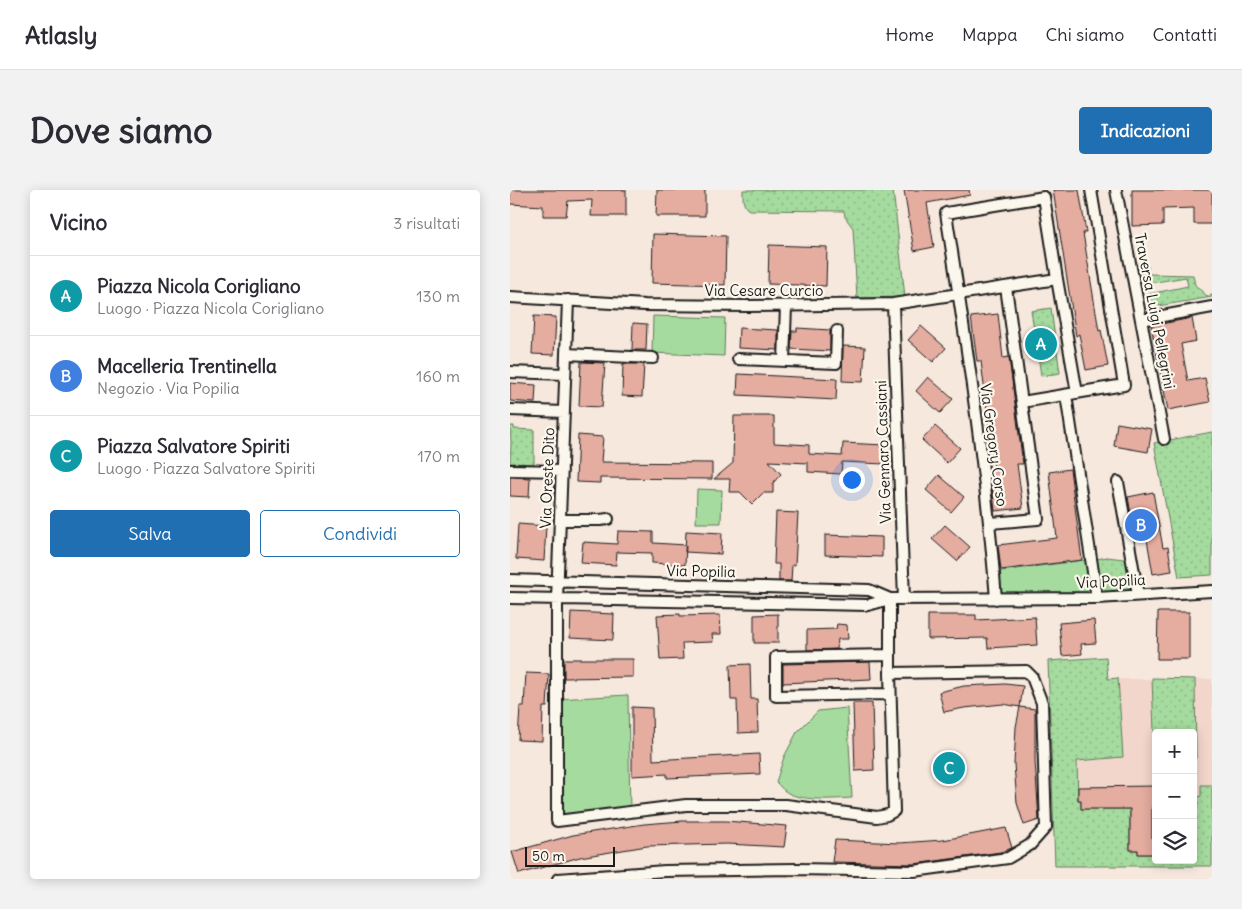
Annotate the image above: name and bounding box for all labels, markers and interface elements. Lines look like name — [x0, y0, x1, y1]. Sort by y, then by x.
text: Atlasly — [25, 20, 97, 50]
text: Home — [885, 23, 934, 46]
text: Mappa — [962, 23, 1017, 46]
text: Chi siamo — [1045, 23, 1124, 46]
text: Contatti — [1152, 23, 1217, 46]
button: Indicazioni — [1079, 107, 1212, 154]
text: Dove siamo — [30, 108, 213, 152]
text: Vicino — [50, 209, 107, 236]
text: 3 risultati — [393, 213, 460, 233]
street label: Traversa Luigi Pellegrini — [1131, 231, 1179, 391]
text: Piazza Nicola Corigliano — [97, 274, 301, 298]
street label: Via Cesare Curcio — [705, 281, 823, 300]
text: A — [61, 286, 71, 306]
text: 130 m — [416, 286, 460, 306]
text: Luogo · Piazza Nicola Corigliano — [97, 298, 324, 318]
pin: A — [1025, 325, 1057, 363]
text: Macelleria Trentinella — [97, 354, 277, 378]
text: B — [61, 366, 71, 386]
text: 160 m — [416, 366, 460, 386]
text: Negozio · Via Popilia — [97, 378, 240, 398]
street label: Via Gennaro Cassiani — [871, 380, 895, 524]
street label: Via Gregory Corso — [976, 382, 1012, 508]
street label: Via Oreste Dito — [536, 427, 558, 529]
text: Piazza Salvatore Spiriti — [97, 434, 290, 458]
text: C — [61, 446, 71, 466]
text: 170 m — [417, 446, 460, 466]
text: Luogo · Piazza Salvatore Spiriti — [97, 458, 315, 478]
your location — [839, 467, 865, 493]
pin: B — [1125, 506, 1157, 544]
button: Salva — [50, 510, 250, 557]
button: Condividi — [260, 510, 460, 557]
street label: Via Popilia — [666, 561, 736, 581]
street label: Via Popilia — [1076, 570, 1146, 592]
map controls — [1152, 729, 1197, 864]
button: + — [1152, 729, 1197, 774]
pin: C — [933, 749, 965, 787]
button: − — [1152, 774, 1197, 819]
button: layers — [1152, 819, 1197, 864]
scale bar — [525, 844, 615, 867]
text: 50 m — [532, 847, 565, 865]

